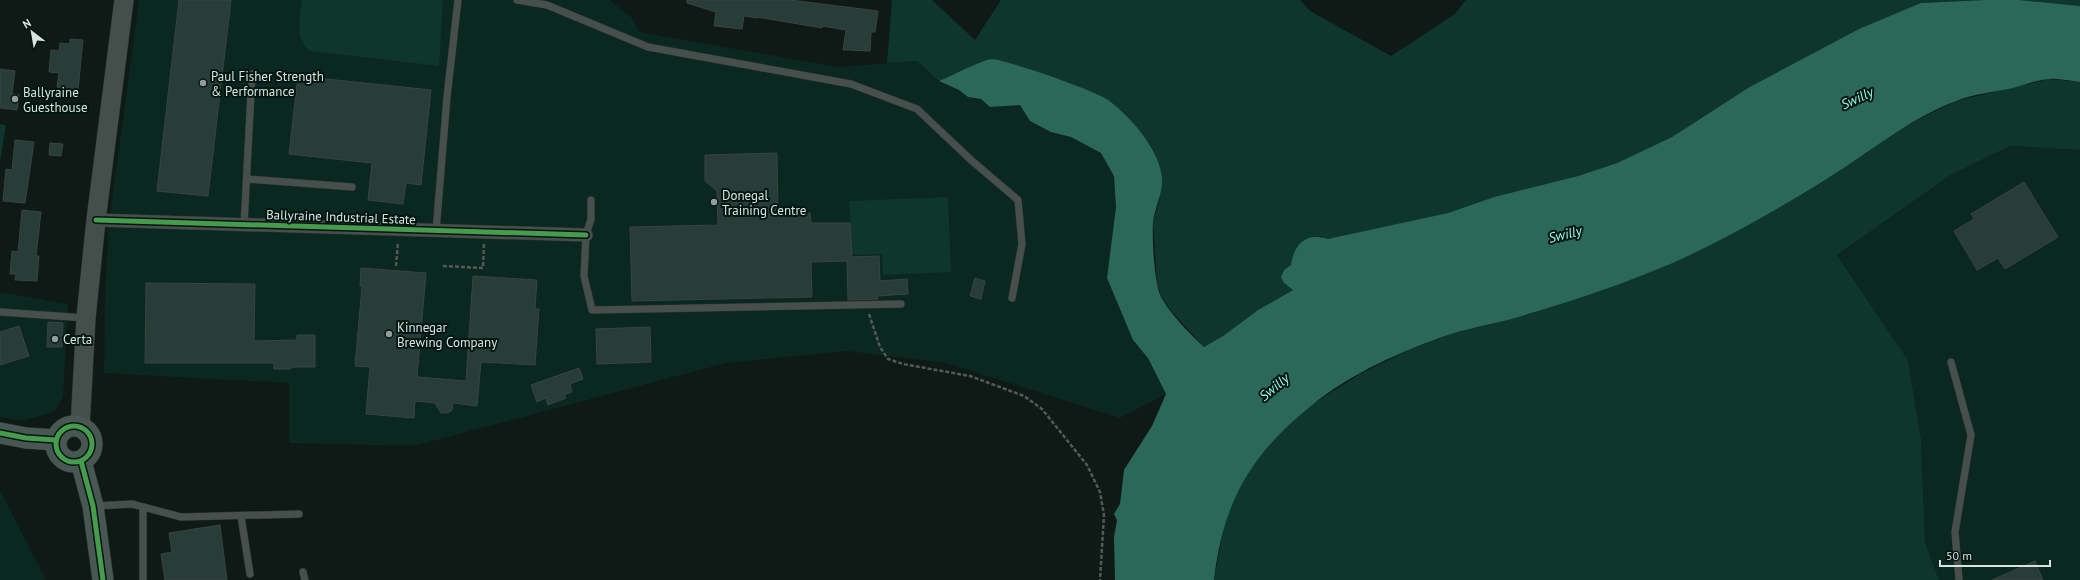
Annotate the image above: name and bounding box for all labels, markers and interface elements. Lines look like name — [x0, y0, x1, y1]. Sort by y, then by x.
north arrow — [12, 12, 52, 52]
text: N — [20, 16, 34, 31]
place label: Paul Fisher Strength & Performance — [211, 68, 324, 100]
marker: Paul Fisher Strength & Performance — [198, 78, 208, 88]
water label: Swilly — [1838, 82, 1877, 113]
place label: Ballyraine Guesthouse — [23, 84, 88, 116]
marker: Ballyraine Guesthouse — [10, 94, 20, 104]
place label: Donegal Training Centre — [722, 187, 806, 219]
marker: Donegal Training Centre — [709, 197, 719, 207]
street label: Ballyraine Industrial Estate — [266, 206, 416, 228]
water label: Swilly — [1546, 221, 1584, 247]
place label: Kinnegar Brewing Company — [397, 319, 497, 351]
marker: Kinnegar Brewing Company — [384, 329, 394, 339]
place label: Certa — [63, 331, 92, 348]
marker: Certa — [50, 334, 60, 344]
water label: Swilly — [1255, 369, 1293, 405]
scale bar — [1940, 542, 2050, 568]
text: 50 m — [1946, 548, 1972, 563]

